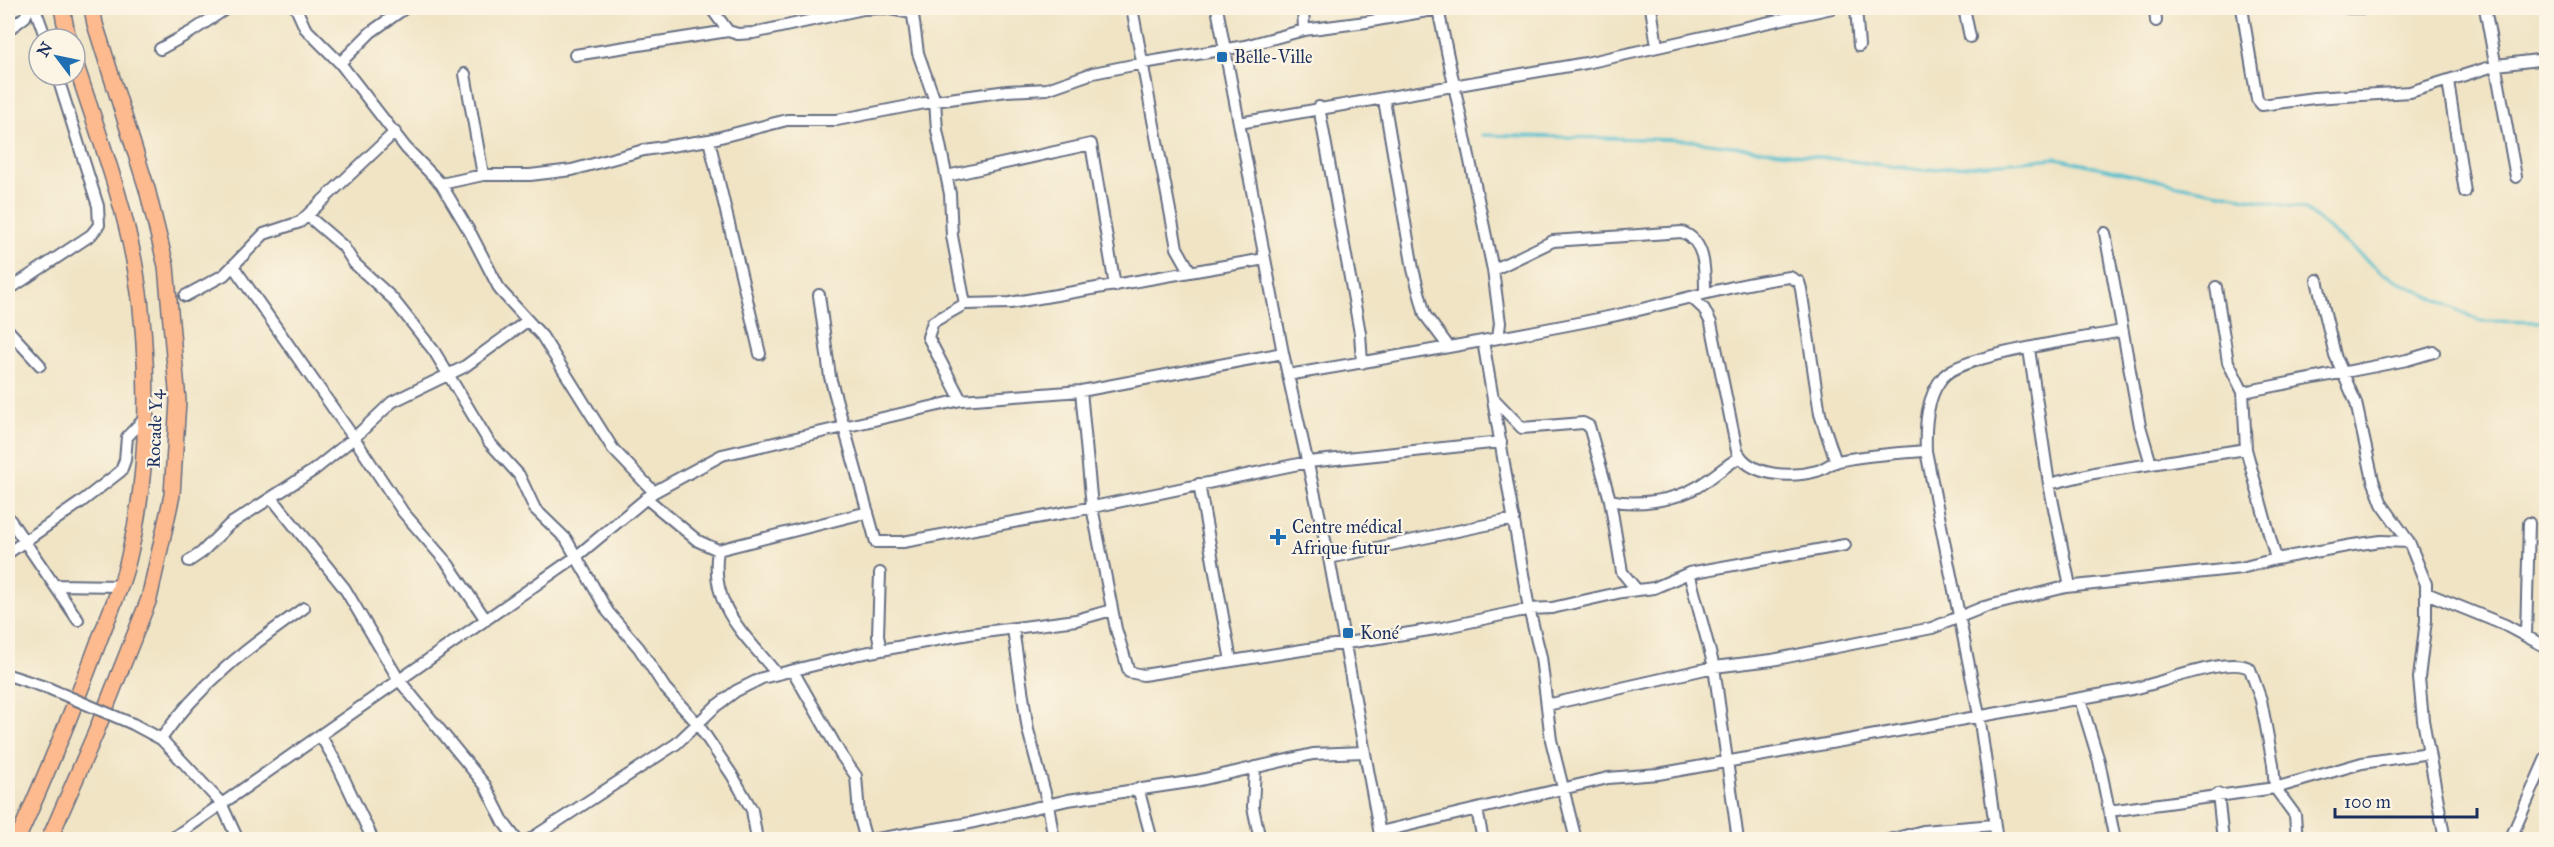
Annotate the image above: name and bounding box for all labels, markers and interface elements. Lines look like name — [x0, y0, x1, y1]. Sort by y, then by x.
north arrow — [27, 27, 87, 87]
text: N — [33, 38, 57, 60]
place label: Belle-Ville — [1234, 46, 1313, 68]
marker: Belle-Ville — [1215, 50, 1229, 64]
street label: Rocade Y4 — [143, 388, 167, 469]
place label: Centre médical Afrique futur — [1291, 516, 1402, 560]
marker: Centre médical Afrique futur — [1269, 528, 1287, 546]
place label: Koné — [1360, 622, 1399, 644]
marker: Koné — [1341, 626, 1355, 640]
scale bar — [2335, 781, 2478, 819]
text: 100 m — [2344, 791, 2391, 813]

